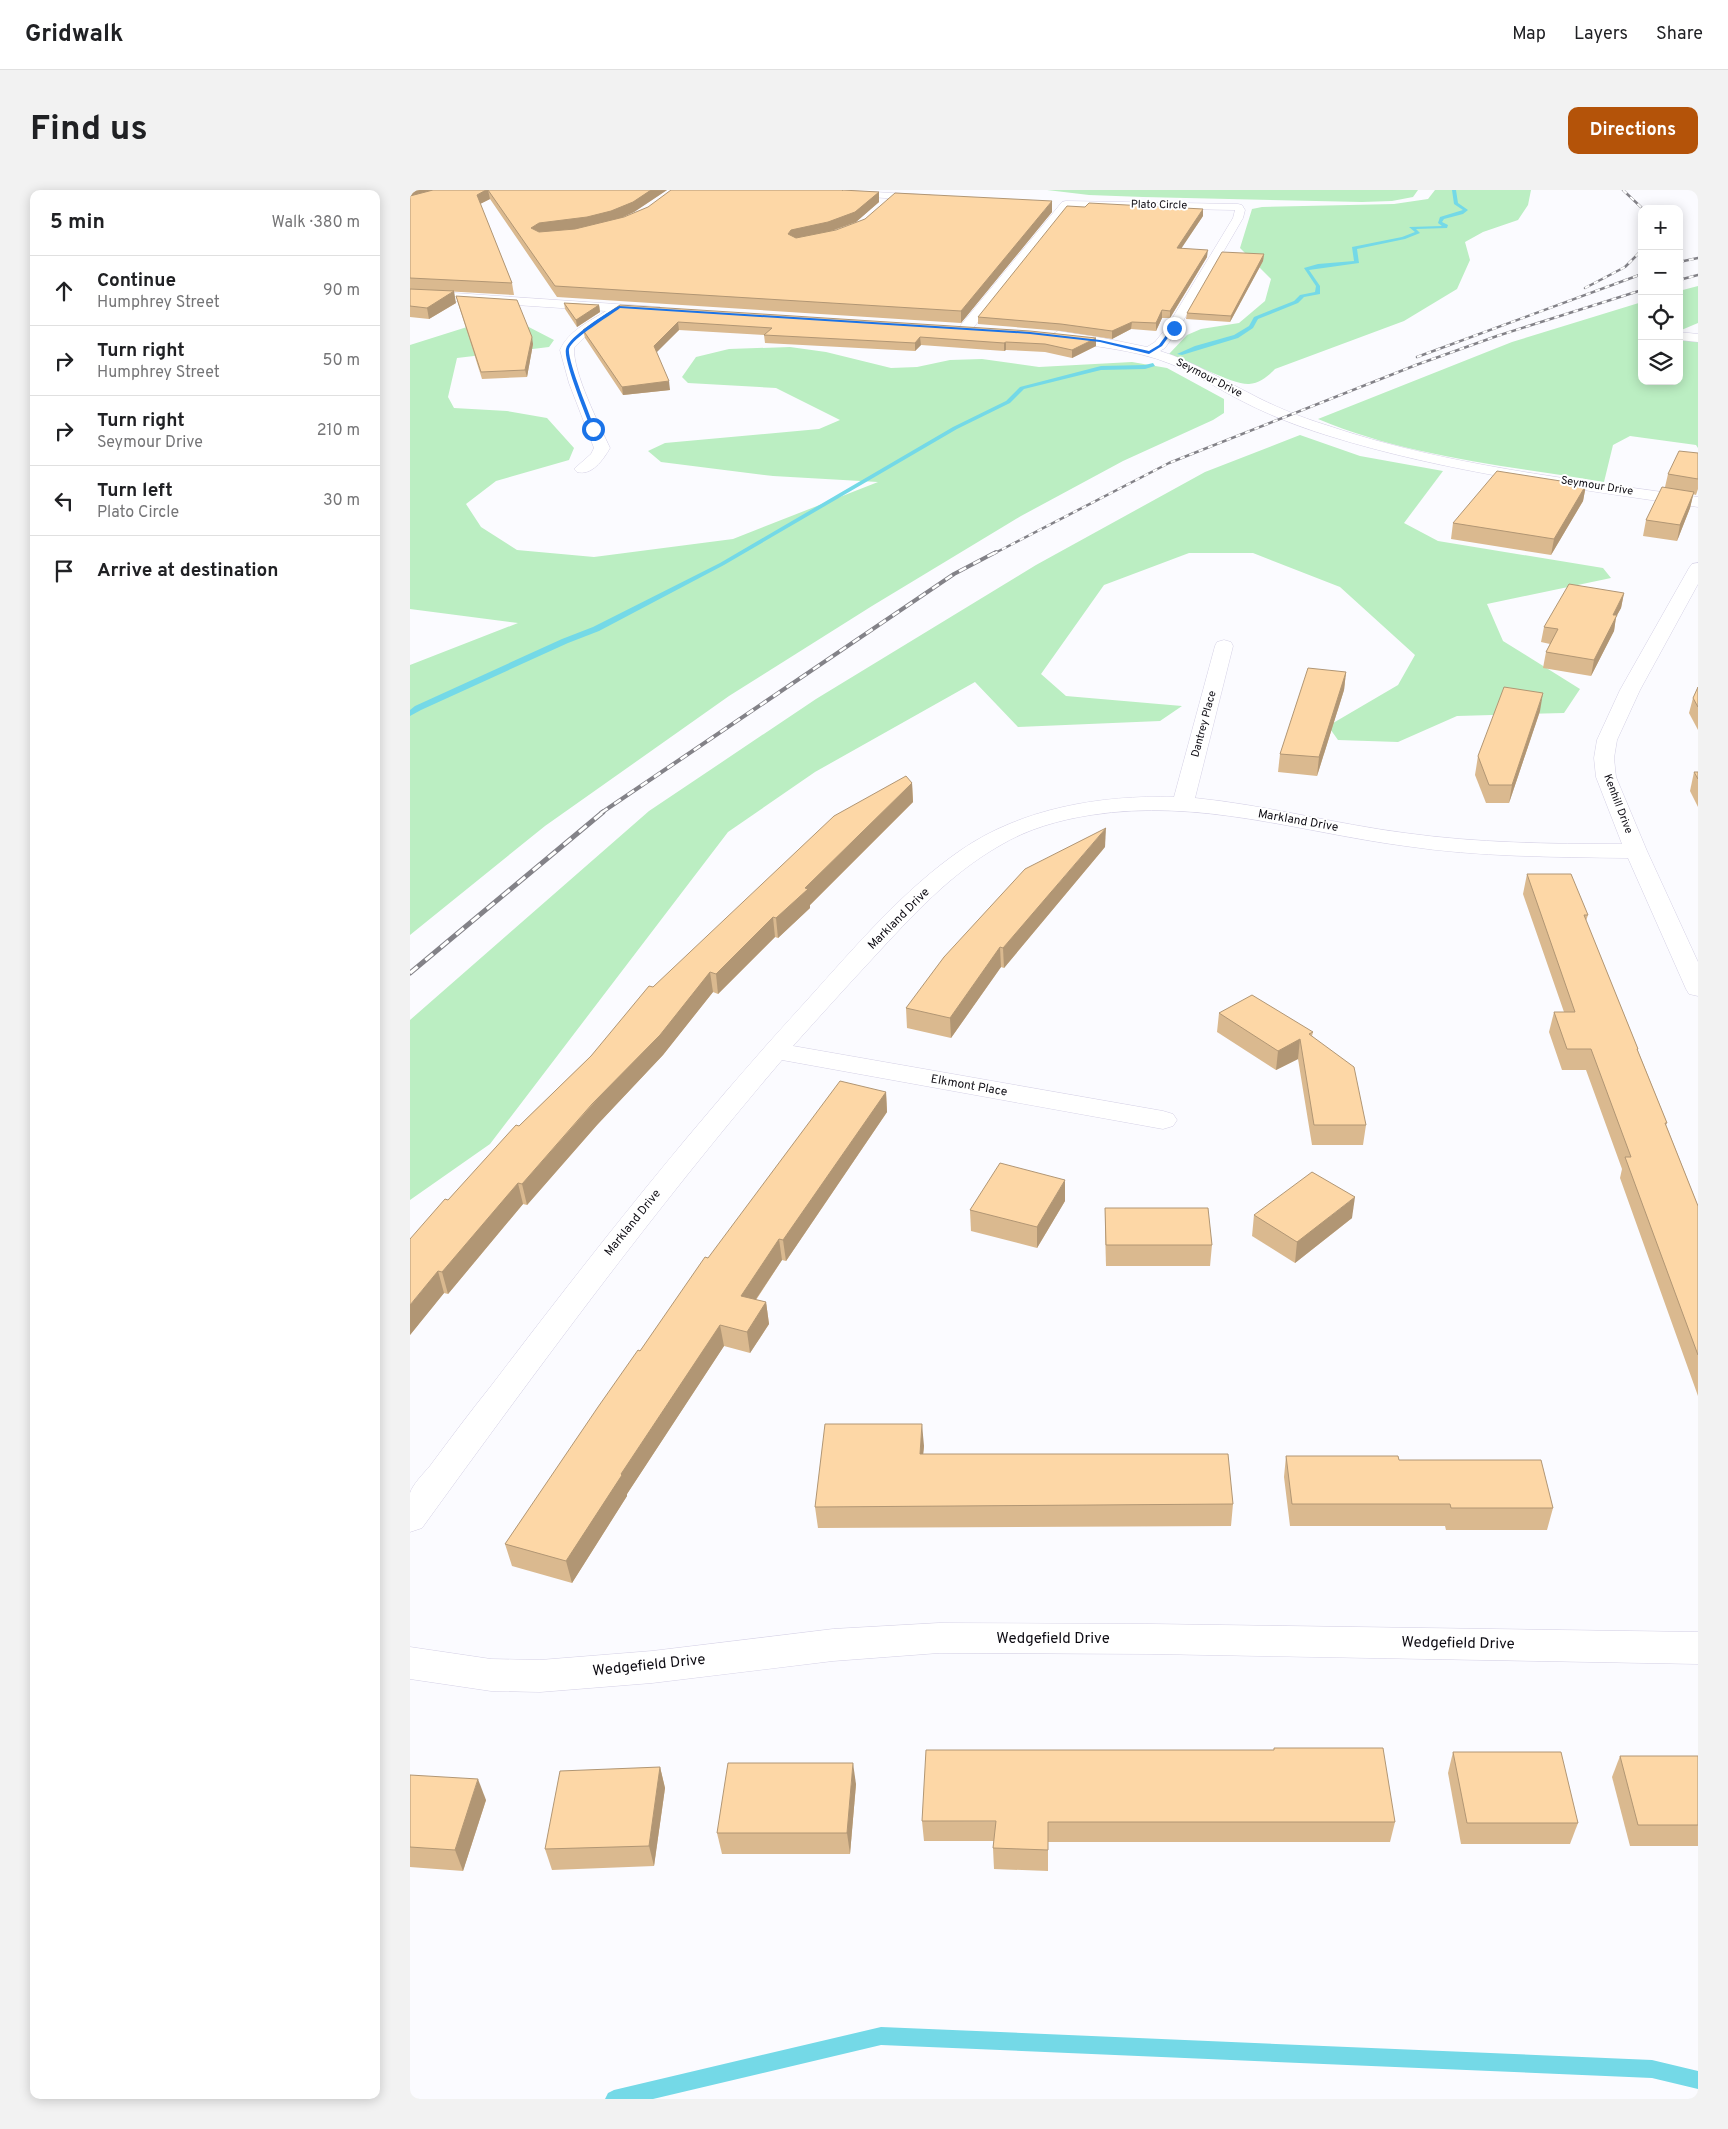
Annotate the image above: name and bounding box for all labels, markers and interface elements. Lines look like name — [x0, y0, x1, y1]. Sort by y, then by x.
text: Gridwalk — [25, 20, 123, 50]
text: Map — [1512, 23, 1546, 46]
text: Layers — [1574, 23, 1628, 46]
text: Share — [1656, 23, 1703, 46]
button: Directions — [1568, 107, 1698, 154]
text: Find us — [30, 108, 148, 152]
street label: Plato Circle — [1131, 198, 1187, 212]
map controls — [1638, 205, 1683, 385]
button: + — [1638, 205, 1683, 250]
text: 5 min — [50, 209, 105, 236]
text: Walk · 380 m — [272, 213, 360, 233]
button: − — [1638, 250, 1683, 295]
text: Continue — [97, 269, 176, 293]
icon: ahead — [50, 277, 78, 305]
text: 90 m — [323, 281, 360, 301]
text: Humphrey Street — [97, 293, 220, 313]
button: locate — [1638, 295, 1683, 340]
route end — [1163, 317, 1186, 340]
text: Turn right — [97, 339, 185, 363]
button: layers — [1638, 340, 1683, 385]
icon: right — [50, 347, 78, 375]
text: 50 m — [323, 351, 360, 371]
street label: Seymour Drive — [1173, 355, 1245, 401]
text: Humphrey Street — [97, 363, 220, 383]
text: Turn right — [97, 409, 185, 433]
icon: right — [50, 417, 78, 445]
route start — [582, 418, 605, 441]
text: 210 m — [317, 421, 360, 441]
text: Seymour Drive — [97, 433, 203, 453]
street label: Seymour Drive — [1560, 473, 1634, 499]
text: Turn left — [97, 479, 173, 503]
icon: left — [50, 487, 78, 515]
text: 30 m — [323, 491, 360, 511]
text: Plato Circle — [97, 503, 179, 523]
icon: arrive — [50, 557, 78, 585]
text: Arrive at destination — [97, 559, 278, 583]
street label: Dantrey Place — [1188, 689, 1220, 759]
street label: Kenhill Drive — [1600, 772, 1636, 836]
street label: Markland Drive — [1257, 806, 1339, 836]
street label: Markland Drive — [865, 885, 933, 953]
street label: Elkmont Place — [929, 1071, 1009, 1101]
street label: Markland Drive — [601, 1186, 665, 1260]
street label: Wedgefield Drive — [996, 1630, 1110, 1649]
street label: Wedgefield Drive — [1401, 1634, 1515, 1654]
street label: Wedgefield Drive — [592, 1651, 706, 1681]

